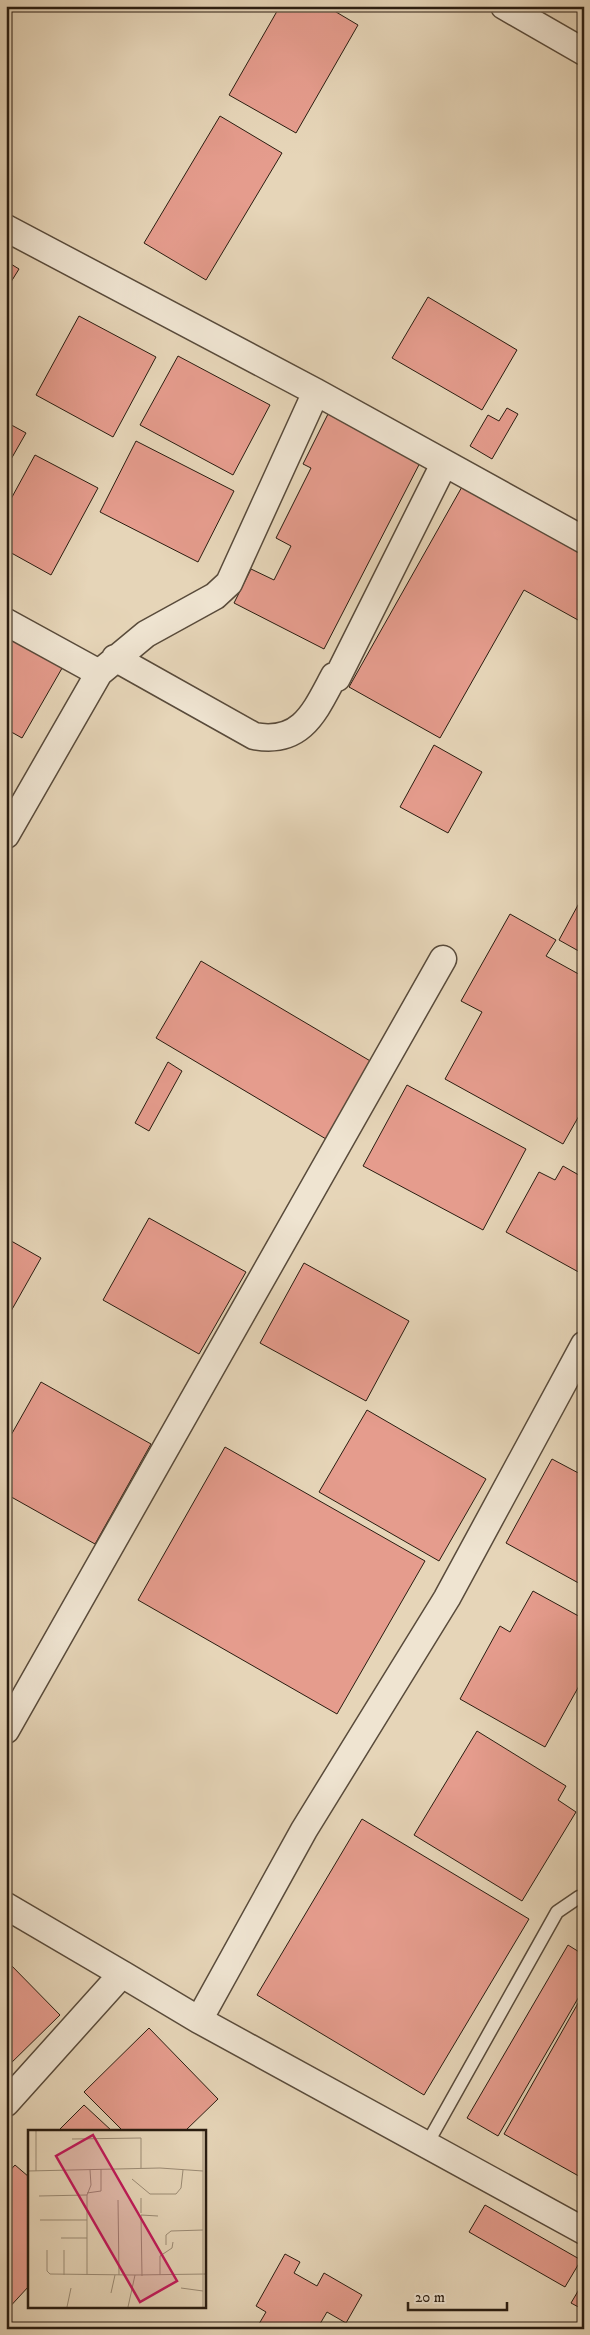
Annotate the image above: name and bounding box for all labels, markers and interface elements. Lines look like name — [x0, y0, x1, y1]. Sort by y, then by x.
inset map — [28, 2130, 205, 2308]
scale bar — [408, 2280, 506, 2312]
text: 20 m — [415, 2288, 445, 2307]

